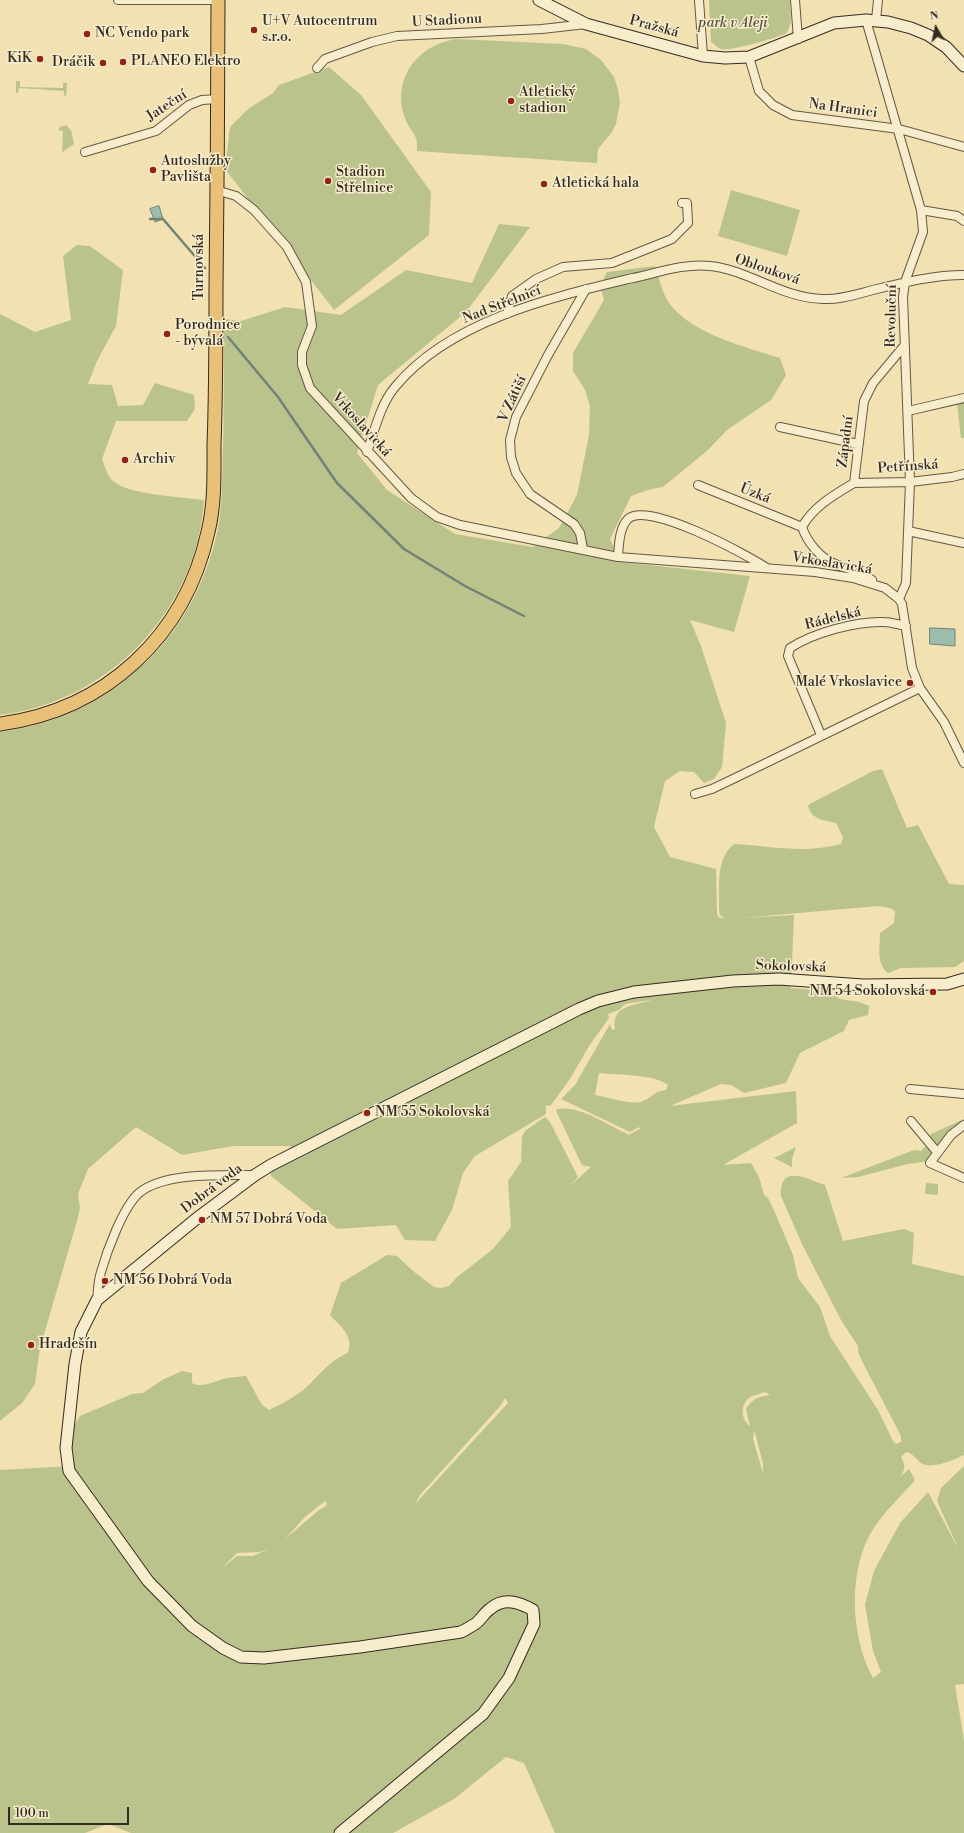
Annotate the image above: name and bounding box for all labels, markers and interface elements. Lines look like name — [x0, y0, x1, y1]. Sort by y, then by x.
north arrow — [916, 8, 956, 48]
text: N — [929, 9, 940, 24]
street label: U Stadionu — [411, 11, 483, 31]
street label: Pražská — [628, 12, 680, 42]
place label: U+V Autocentrum s.r.o. — [262, 14, 378, 46]
park label: park v Aleji — [698, 16, 768, 32]
marker: U+V Autocentrum s.r.o. — [249, 25, 259, 35]
place label: NC Vendo park — [95, 26, 189, 42]
marker: NC Vendo park — [82, 29, 92, 39]
place label: KiK — [7, 51, 32, 67]
marker: KiK — [35, 54, 45, 64]
place label: PLANEO Elektro — [131, 54, 241, 70]
place label: Dráčik — [52, 55, 95, 71]
marker: PLANEO Elektro — [118, 57, 128, 67]
marker: Dráčik — [98, 58, 108, 68]
place label: Atletický stadion — [519, 85, 576, 118]
street label: Jateční — [144, 87, 190, 125]
marker: Atletický stadion — [506, 96, 516, 106]
street label: Na Hranici — [808, 96, 878, 122]
place label: Autoslužby Pavlišta — [161, 154, 231, 186]
marker: Autoslužby Pavlišta — [148, 165, 158, 175]
place label: Stadion Střelnice — [336, 165, 393, 198]
marker: Stadion Střelnice — [323, 176, 333, 186]
place label: Atletická hala — [552, 176, 639, 192]
marker: Atletická hala — [539, 179, 549, 189]
street label: Turnovská — [192, 234, 208, 300]
street label: Oblouková — [732, 251, 802, 289]
street label: Nad Střelnicí — [460, 282, 544, 328]
street label: Revoluční — [883, 284, 901, 348]
place label: Porodnice - bývalá — [175, 318, 240, 350]
marker: Porodnice - bývalá — [162, 329, 172, 339]
street label: V Zátiší — [495, 373, 531, 425]
street label: Vrkoslavická — [328, 389, 394, 461]
street label: Západní — [834, 415, 858, 469]
place label: Archiv — [133, 452, 175, 468]
marker: Archiv — [120, 455, 130, 465]
street label: Petřínská — [877, 456, 939, 478]
street label: Úzká — [737, 480, 773, 508]
street label: Vrkoslavická — [791, 549, 873, 579]
street label: Rádelská — [803, 604, 863, 634]
place label: Malé Vrkoslavice — [795, 675, 902, 691]
marker: Malé Vrkoslavice — [905, 678, 915, 688]
street label: Sokolovská — [755, 957, 827, 977]
place label: NM 54 Sokolovská — [810, 984, 925, 1000]
marker: NM 54 Sokolovská — [928, 987, 938, 997]
place label: NM 55 Sokolovská — [375, 1105, 490, 1121]
marker: NM 55 Sokolovská — [362, 1108, 372, 1118]
street label: Dobrá voda — [178, 1161, 246, 1217]
place label: NM 57 Dobrá Voda — [210, 1212, 327, 1228]
marker: NM 57 Dobrá Voda — [197, 1215, 207, 1225]
place label: NM 56 Dobrá Voda — [113, 1273, 232, 1289]
marker: NM 56 Dobrá Voda — [100, 1276, 110, 1286]
place label: Hradešín — [39, 1337, 97, 1353]
marker: Hradešín — [26, 1340, 36, 1350]
scale bar — [10, 1799, 131, 1825]
text: 100 m — [15, 1806, 49, 1821]

